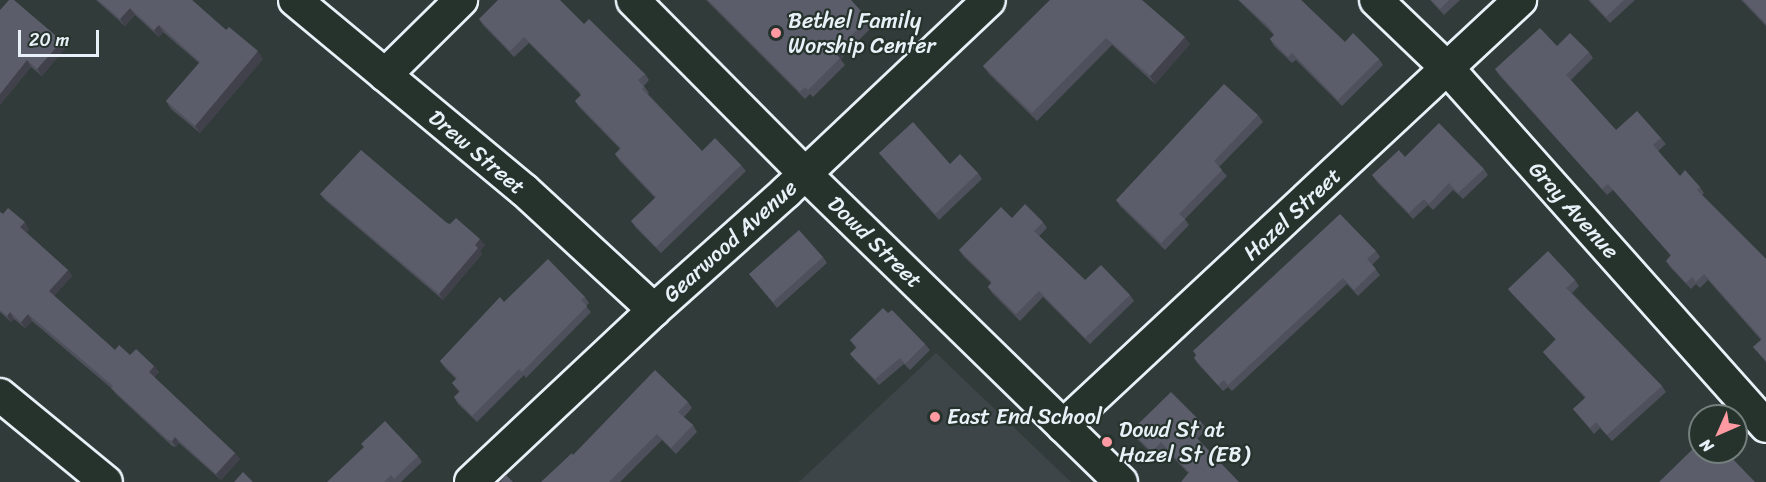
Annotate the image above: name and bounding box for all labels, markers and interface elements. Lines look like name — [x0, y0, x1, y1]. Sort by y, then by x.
place label: Bethel Family Worship Center — [788, 7, 937, 58]
scale bar — [21, 18, 102, 56]
text: 20 m — [29, 24, 69, 56]
marker: Bethel Family Worship Center — [769, 26, 783, 40]
street label: Drew Street — [423, 104, 531, 200]
street label: Gray Avenue — [1524, 156, 1624, 264]
street label: Hazel Street — [1238, 162, 1346, 266]
street label: Gearwood Avenue — [658, 174, 802, 308]
street label: Dowd Street — [822, 191, 928, 293]
place label: East End School — [947, 404, 1102, 430]
north arrow — [1688, 404, 1748, 464]
marker: East End School — [928, 410, 942, 424]
place label: Dowd St at Hazel St (EB) — [1119, 416, 1250, 468]
text: N — [1692, 431, 1721, 460]
marker: Dowd St at Hazel St (EB) — [1100, 435, 1114, 449]

